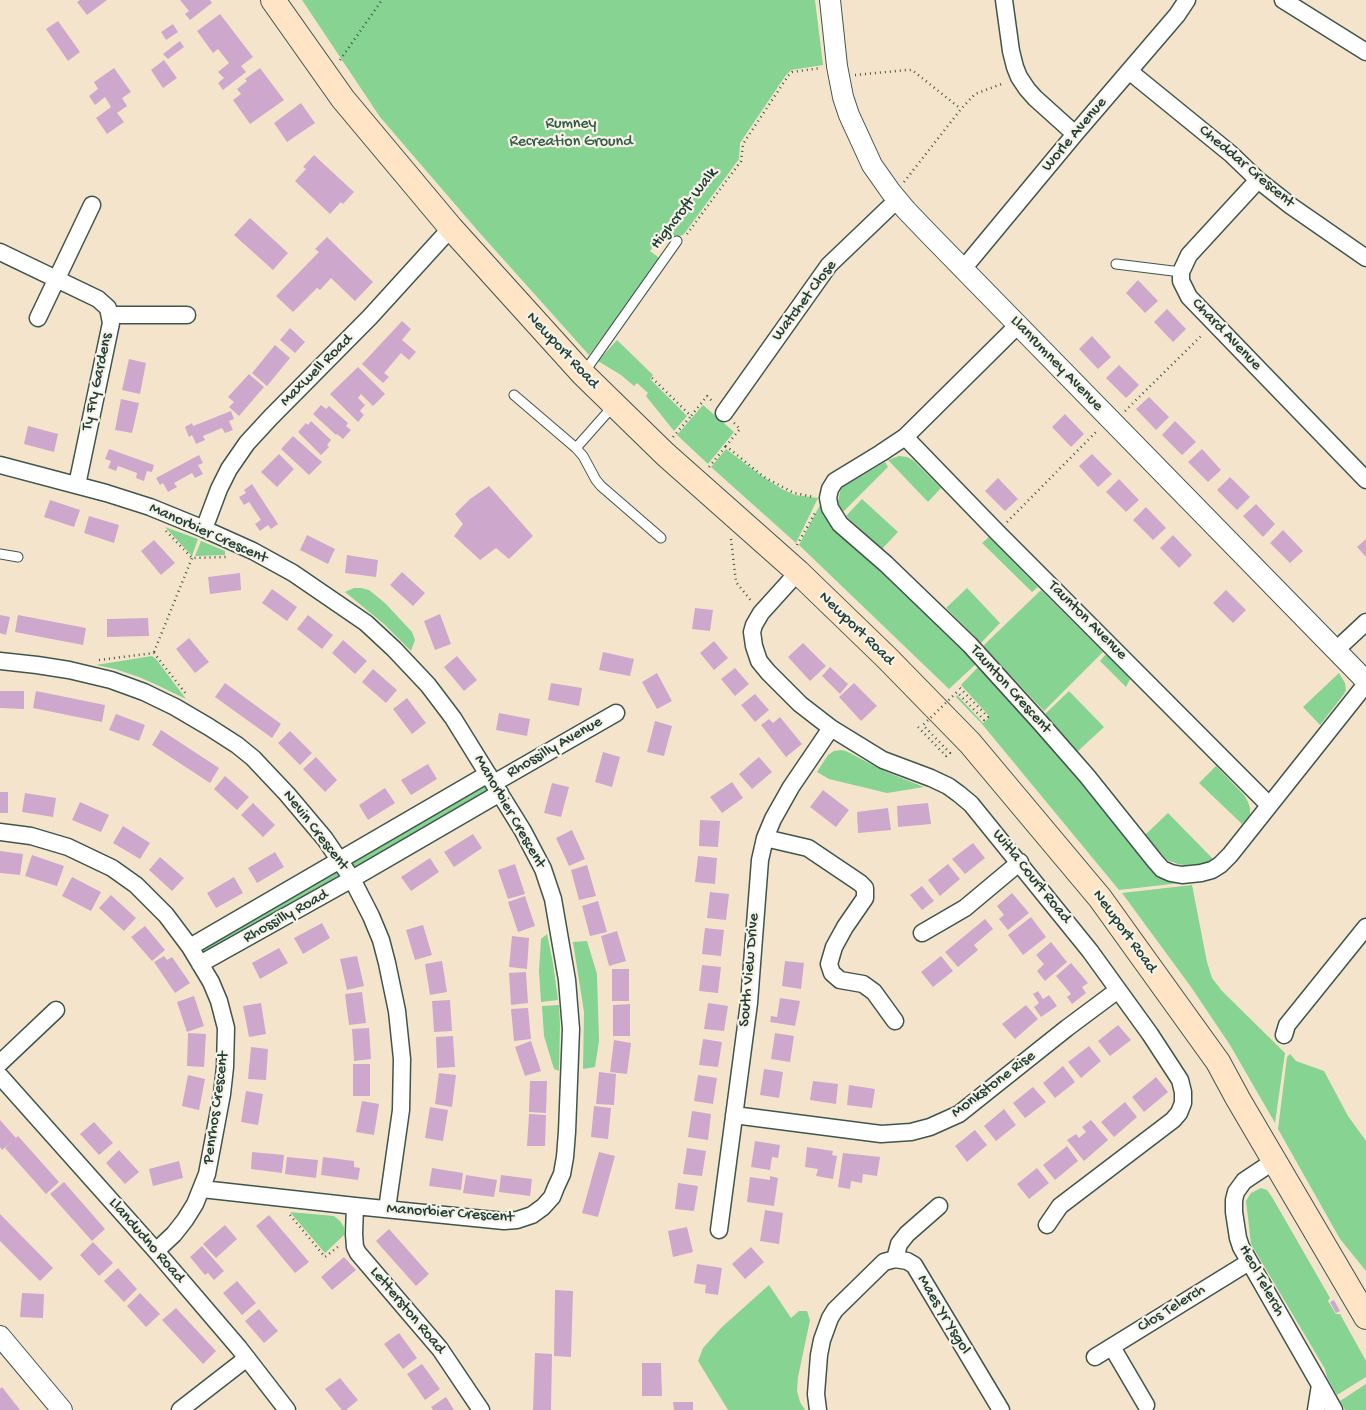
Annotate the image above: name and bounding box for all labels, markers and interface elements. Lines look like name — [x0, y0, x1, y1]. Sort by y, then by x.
street label: Worle Avenue — [1038, 94, 1112, 176]
park label: Rumney Recreation Ground — [509, 115, 633, 153]
street label: Cheddar Crescent — [1194, 121, 1298, 213]
street label: Highcroft Walk — [647, 164, 723, 254]
street label: Watchet Close — [768, 257, 842, 345]
street label: Chard Avenue — [1187, 295, 1265, 375]
street label: Newport Road — [521, 309, 603, 393]
street label: Llanrumney Avenue — [1005, 312, 1107, 416]
street label: Maxwell Road — [277, 331, 357, 411]
street label: Ty Fry Gardens — [78, 332, 118, 432]
street label: Manorbier Crescent — [146, 499, 270, 569]
street label: Taunton Avenue — [1043, 577, 1131, 665]
street label: Newport Road — [814, 588, 898, 670]
street label: Taunton Crescent — [965, 642, 1055, 738]
street label: Rhossilly Avenue — [504, 713, 606, 783]
street label: Manorbier Crescent — [469, 752, 549, 872]
street label: Nevin Crescent — [278, 787, 352, 875]
street label: Witla Court Road — [987, 826, 1075, 928]
street label: Rhossilly Road — [240, 886, 332, 948]
street label: Newport Road — [1087, 887, 1161, 977]
street label: South View Drive — [735, 912, 765, 1028]
street label: Monkstone Rise — [948, 1047, 1040, 1123]
street label: Penrhos Crescent — [200, 1051, 234, 1165]
street label: Llandudno Road — [104, 1194, 188, 1288]
street label: Manorbier Crescent — [386, 1200, 514, 1228]
street label: Heol Telerch — [1233, 1242, 1289, 1320]
street label: Letterston Road — [365, 1263, 449, 1359]
street label: Maes Yr Ysgol — [912, 1272, 974, 1358]
street label: Clos Telerch — [1135, 1281, 1209, 1337]

